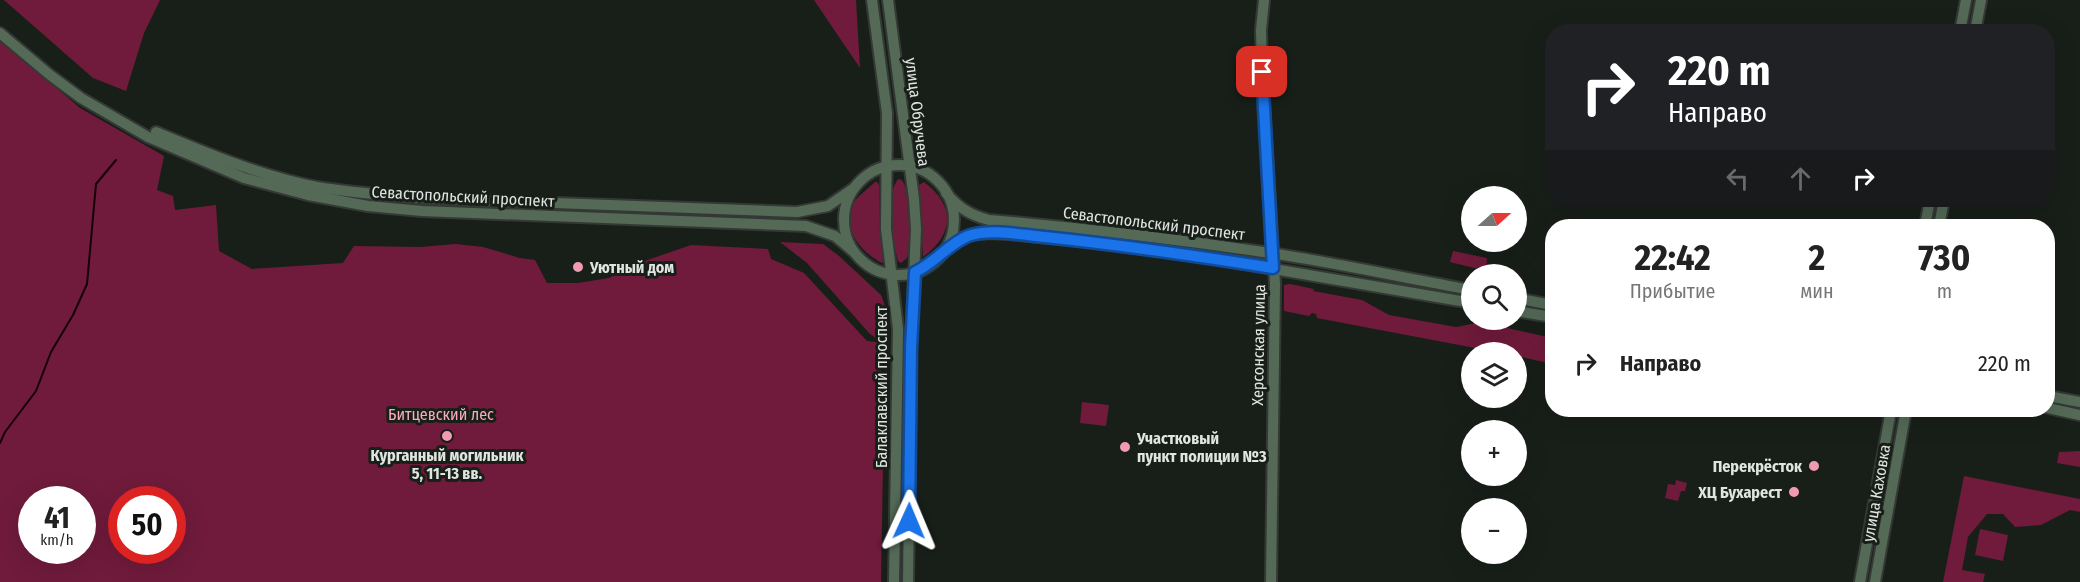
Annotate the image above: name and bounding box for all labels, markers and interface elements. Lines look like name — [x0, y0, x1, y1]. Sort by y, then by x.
pin — [1236, 46, 1287, 97]
text: 220 m — [1668, 46, 1771, 96]
icon: right — [1569, 48, 1647, 126]
icon: arrive — [1245, 55, 1278, 88]
street label: улица Обручева — [901, 57, 934, 168]
text: Направо — [1668, 97, 1767, 129]
icon: left — [1721, 162, 1754, 195]
icon: ahead — [1784, 162, 1817, 195]
icon: right — [1847, 162, 1880, 195]
street label: Севастопольский проспект — [371, 182, 555, 211]
north arrow — [1461, 186, 1527, 252]
map controls — [1461, 186, 1527, 564]
street label: Севастопольский проспект — [1062, 203, 1246, 244]
text: 22:42 — [1634, 236, 1711, 280]
text: 2 — [1809, 236, 1825, 280]
text: 730 — [1918, 236, 1970, 280]
place label: Уютный дом — [589, 258, 674, 277]
marker: Уютный дом — [571, 260, 585, 274]
button: search — [1461, 264, 1527, 330]
text: Прибытие — [1630, 279, 1716, 303]
text: мин — [1800, 279, 1834, 303]
text: m — [1937, 279, 1952, 303]
street label: Херсонская улица — [1248, 284, 1269, 406]
street label: Балаклавский проспект — [872, 306, 891, 468]
button: layers — [1461, 342, 1527, 408]
icon: right — [1569, 347, 1602, 380]
text: Направо — [1620, 350, 1701, 377]
text: 220 m — [1978, 350, 2031, 377]
park label: Битцевский лес — [388, 405, 494, 424]
button: + — [1461, 420, 1527, 486]
marker: Курганный могильник 5, 11-13 вв. — [440, 429, 454, 443]
place label: Участковый пункт полиции №3 — [1136, 429, 1267, 466]
marker: Участковый пункт полиции №3 — [1118, 440, 1132, 454]
street label: улица Каховка — [1859, 443, 1894, 543]
place label: Курганный могильник 5, 11-13 вв. — [370, 446, 524, 483]
place label: Перекрёсток — [1713, 457, 1803, 476]
marker: Перекрёсток — [1807, 459, 1821, 473]
place label: ХЦ Бухарест — [1697, 483, 1782, 502]
marker: ХЦ Бухарест — [1787, 485, 1801, 499]
speed limit sign: 50 — [108, 486, 186, 564]
position arrow — [877, 489, 941, 553]
button: − — [1461, 498, 1527, 564]
text: 41 — [44, 500, 70, 536]
text: km/h — [40, 531, 74, 549]

